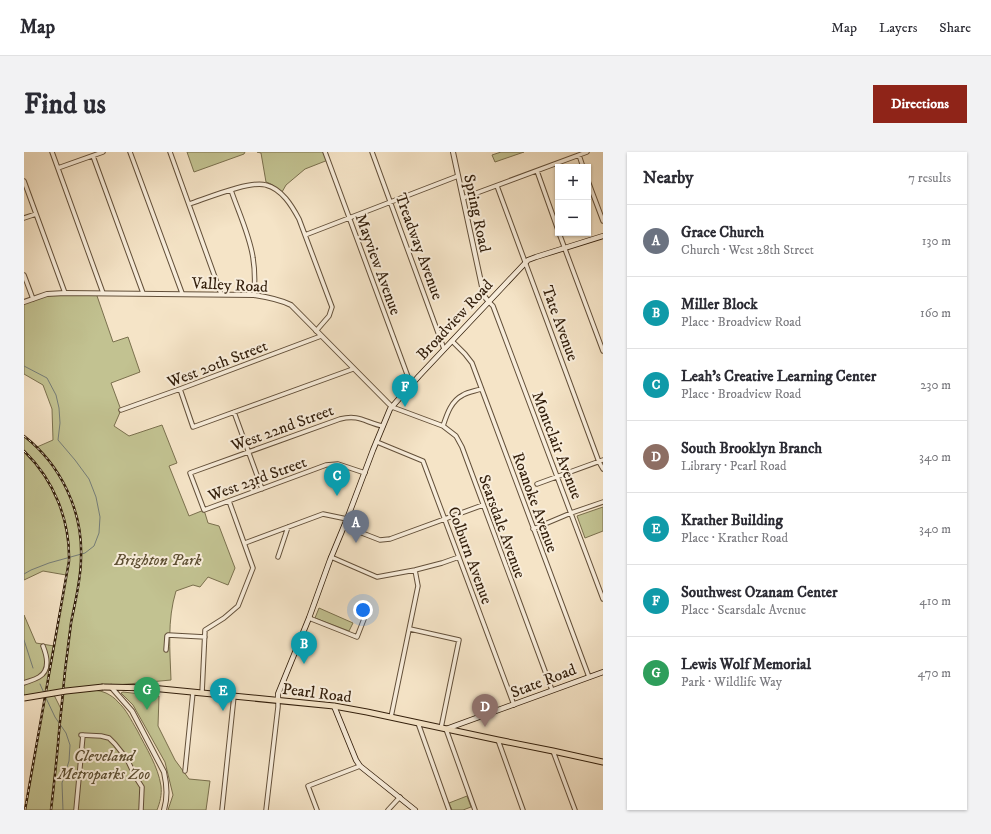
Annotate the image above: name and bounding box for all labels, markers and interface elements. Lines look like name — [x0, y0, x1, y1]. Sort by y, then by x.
text: Map — [20, 16, 55, 39]
text: Map — [831, 19, 857, 37]
text: Layers — [879, 19, 917, 37]
text: Share — [939, 19, 971, 37]
button: Directions — [873, 85, 967, 123]
text: Find us — [24, 87, 106, 122]
map controls — [555, 164, 591, 236]
button: + — [555, 164, 591, 200]
text: Nearby — [643, 167, 693, 189]
text: 7 results — [908, 170, 951, 186]
street label: Spring Road — [459, 172, 495, 254]
street label: Treadway Avenue — [391, 190, 448, 303]
button: − — [555, 200, 591, 236]
street label: Mayview Avenue — [350, 211, 406, 318]
text: Grace Church — [681, 223, 764, 242]
text: A — [652, 233, 660, 249]
text: 130 m — [922, 233, 951, 249]
text: Church · West 28th Street — [681, 242, 814, 258]
street label: Valley Road — [190, 273, 269, 297]
street label: Broadview Road — [412, 275, 497, 364]
street label: Tate Avenue — [537, 283, 583, 364]
text: Miller Block — [681, 295, 758, 314]
text: B — [652, 305, 660, 321]
text: 160 m — [920, 305, 951, 321]
text: Place · Broadview Road — [681, 314, 801, 330]
street label: West 20th Street — [164, 336, 270, 393]
text: Leah's Creative Learning Center — [681, 367, 876, 386]
pin: F — [392, 374, 418, 407]
text: C — [652, 377, 660, 393]
text: 230 m — [920, 377, 951, 393]
text: Place · Broadview Road — [681, 386, 801, 402]
street label: Montclair Avenue — [527, 389, 587, 502]
street label: West 22nd Street — [227, 400, 336, 456]
text: South Brooklyn Branch — [681, 439, 822, 458]
text: D — [651, 449, 661, 465]
text: 340 m — [919, 449, 951, 465]
street label: Roanoke Avenue — [508, 450, 563, 556]
street label: West 23rd Street — [204, 452, 309, 506]
text: Library · Pearl Road — [681, 458, 786, 474]
pin: C — [324, 463, 350, 496]
street label: Searsdale Avenue — [474, 472, 530, 581]
street label: Colburn Avenue — [443, 504, 497, 607]
pin: A — [343, 510, 369, 543]
text: Krather Building — [681, 511, 783, 530]
text: E — [651, 521, 661, 537]
text: 340 m — [919, 521, 951, 537]
text: Place · Krather Road — [681, 530, 788, 546]
park label: Brighton Park — [114, 550, 202, 570]
text: Southwest Ozanam Center — [681, 583, 838, 602]
text: F — [652, 593, 660, 609]
text: 410 m — [919, 593, 951, 609]
your location — [353, 600, 373, 620]
text: Place · Searsdale Avenue — [681, 602, 806, 618]
pin: B — [291, 631, 317, 664]
text: Lewis Wolf Memorial — [681, 655, 811, 674]
street label: State Road — [508, 659, 579, 703]
text: G — [651, 665, 661, 681]
text: 470 m — [918, 665, 951, 681]
text: Park · Wildlife Way — [681, 674, 782, 690]
pin: G — [134, 677, 160, 710]
pin: E — [210, 678, 236, 711]
street label: Pearl Road — [281, 679, 353, 707]
pin: D — [472, 694, 498, 727]
park label: Cleveland Metroparks Zoo — [57, 746, 150, 784]

